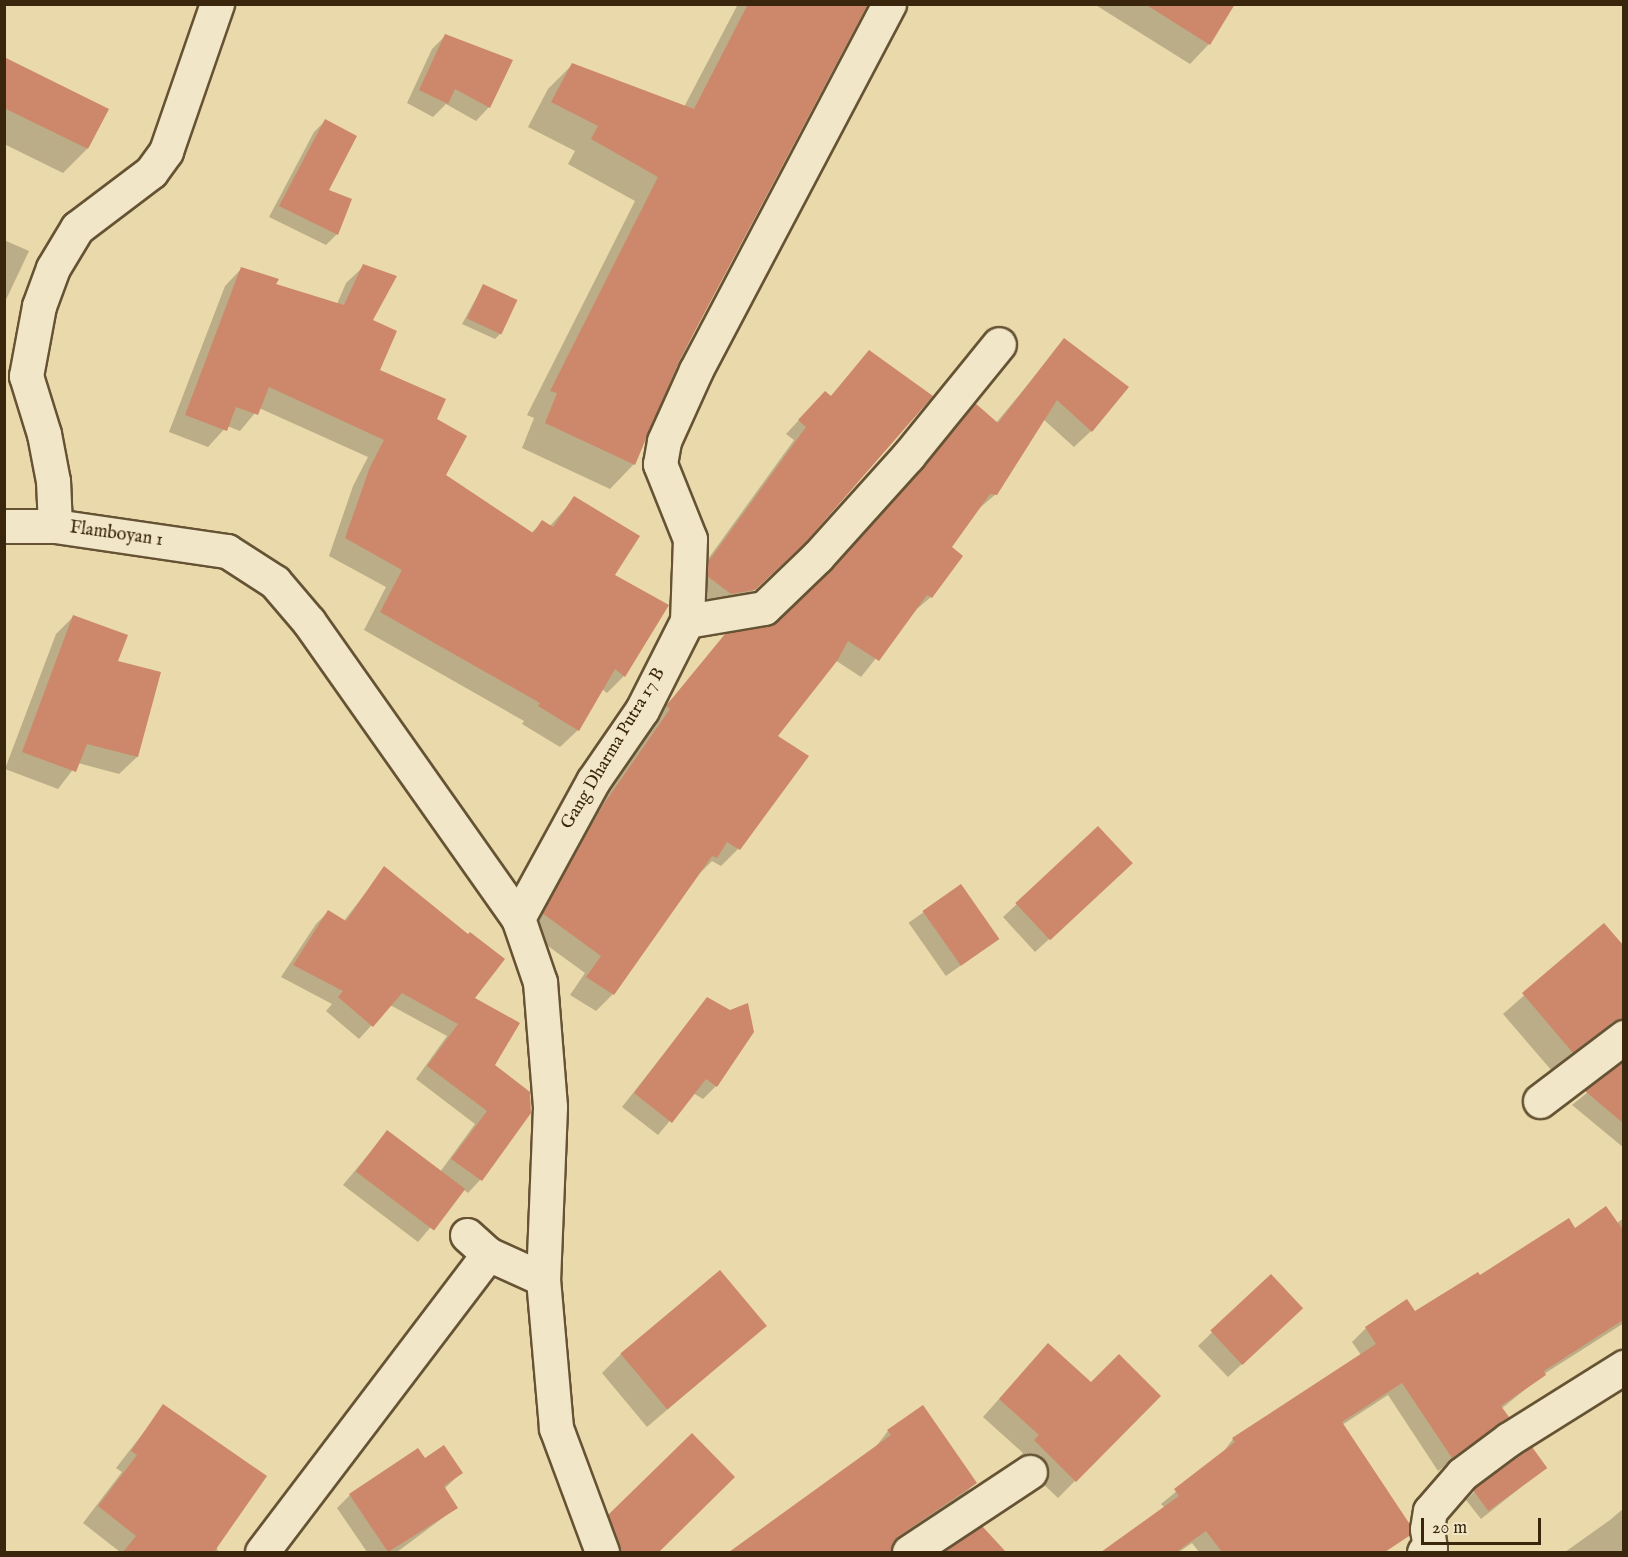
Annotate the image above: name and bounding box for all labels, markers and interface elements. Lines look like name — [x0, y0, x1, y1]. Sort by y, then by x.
street label: Flamboyan 1 — [68, 518, 164, 552]
street label: Gang Dharma Putra 17 B — [557, 664, 671, 834]
scale bar — [1424, 1506, 1544, 1544]
text: 20 m — [1432, 1517, 1467, 1540]

